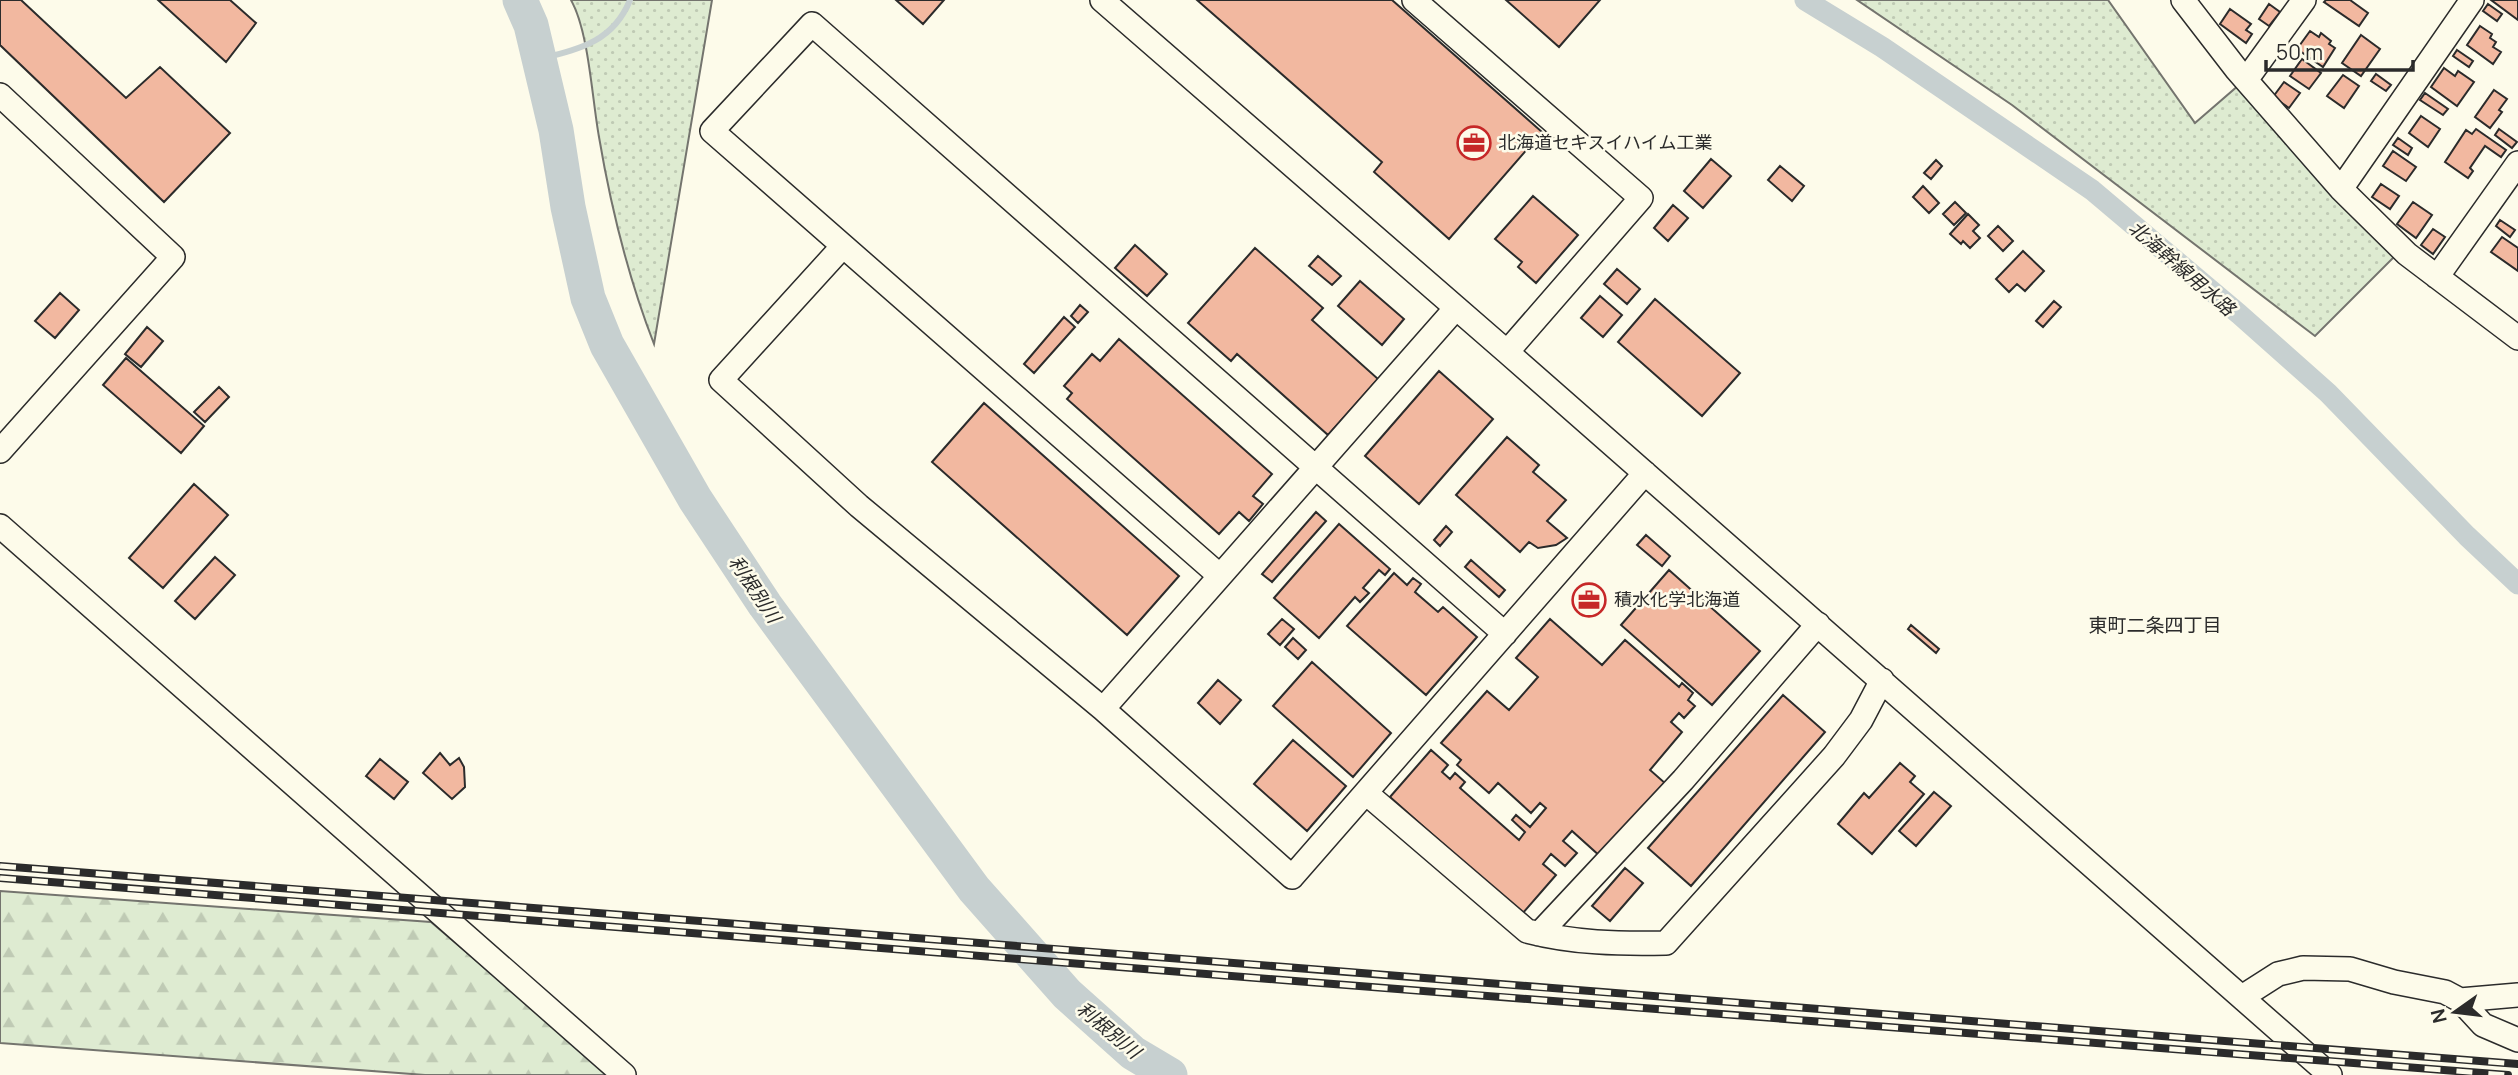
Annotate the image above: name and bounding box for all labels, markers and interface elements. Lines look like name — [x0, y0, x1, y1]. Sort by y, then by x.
scale bar — [2266, 28, 2413, 72]
text: 50 m — [2276, 38, 2323, 66]
office icon: 北海道セキスイハイム工業 — [1455, 124, 1493, 162]
place label: 北海道セキスイハイム工業 — [1498, 130, 1712, 154]
water label: 北海幹線用水路 — [2123, 215, 2242, 323]
water label: 利根別川 — [723, 550, 788, 629]
office icon: 積水化学北海道 — [1570, 581, 1608, 619]
place label: 積水化学北海道 — [1614, 587, 1740, 611]
district label: 東町二条四丁目 — [2088, 612, 2222, 638]
north arrow — [2420, 977, 2490, 1047]
water label: 利根別川 — [1072, 996, 1148, 1066]
text: N — [2424, 1006, 2453, 1026]

